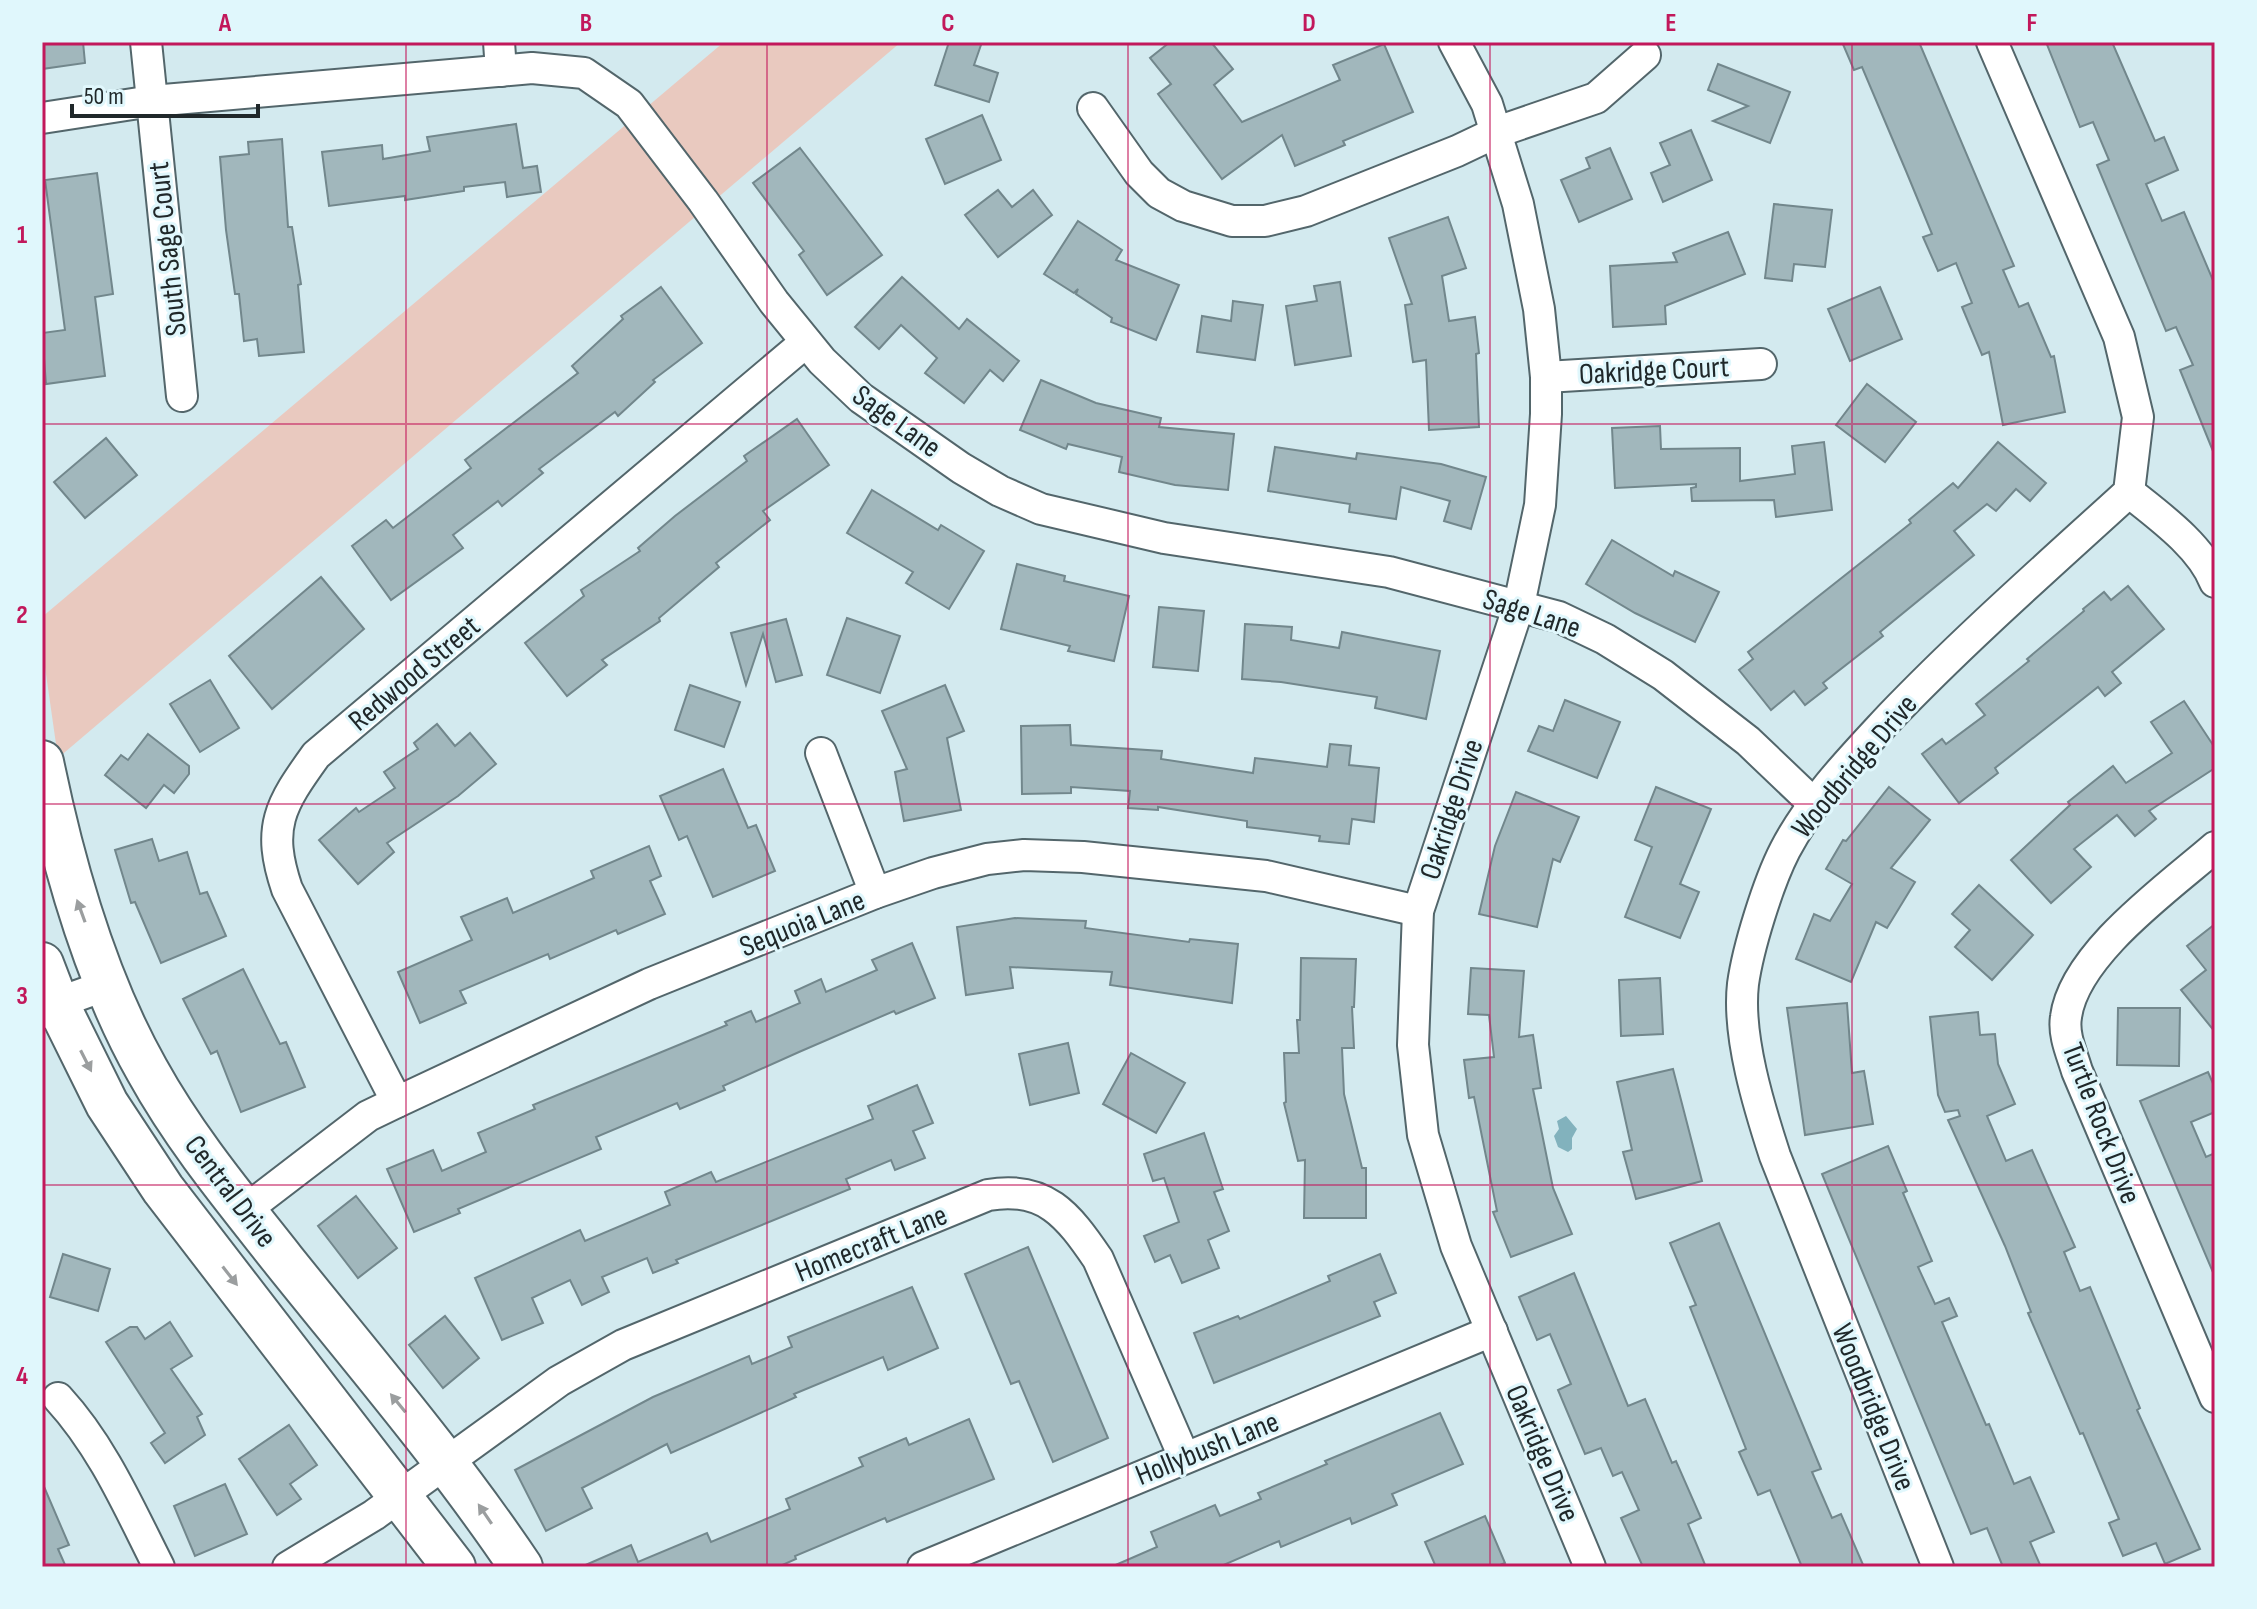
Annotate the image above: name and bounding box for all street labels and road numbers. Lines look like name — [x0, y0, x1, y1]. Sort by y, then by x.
street label: South Sage Court — [141, 160, 195, 338]
street label: Oakridge Court — [1578, 349, 1730, 393]
street label: Sage Lane — [845, 378, 948, 466]
street label: Sage Lane — [1478, 581, 1585, 647]
street label: Redwood Street — [342, 608, 488, 739]
street label: Woodbridge Drive — [1784, 687, 1925, 846]
street label: Oakridge Drive — [1412, 735, 1492, 884]
street label: Sequoia Lane — [735, 883, 870, 965]
street label: Turtle Rock Drive — [2054, 1038, 2148, 1209]
street label: Central Drive — [176, 1128, 284, 1255]
street label: Homecraft Lane — [790, 1197, 953, 1291]
street label: Woodbridge Drive — [1823, 1319, 1923, 1496]
street label: Oakridge Drive — [1497, 1379, 1587, 1527]
street label: Hollybush Lane — [1130, 1404, 1284, 1494]

